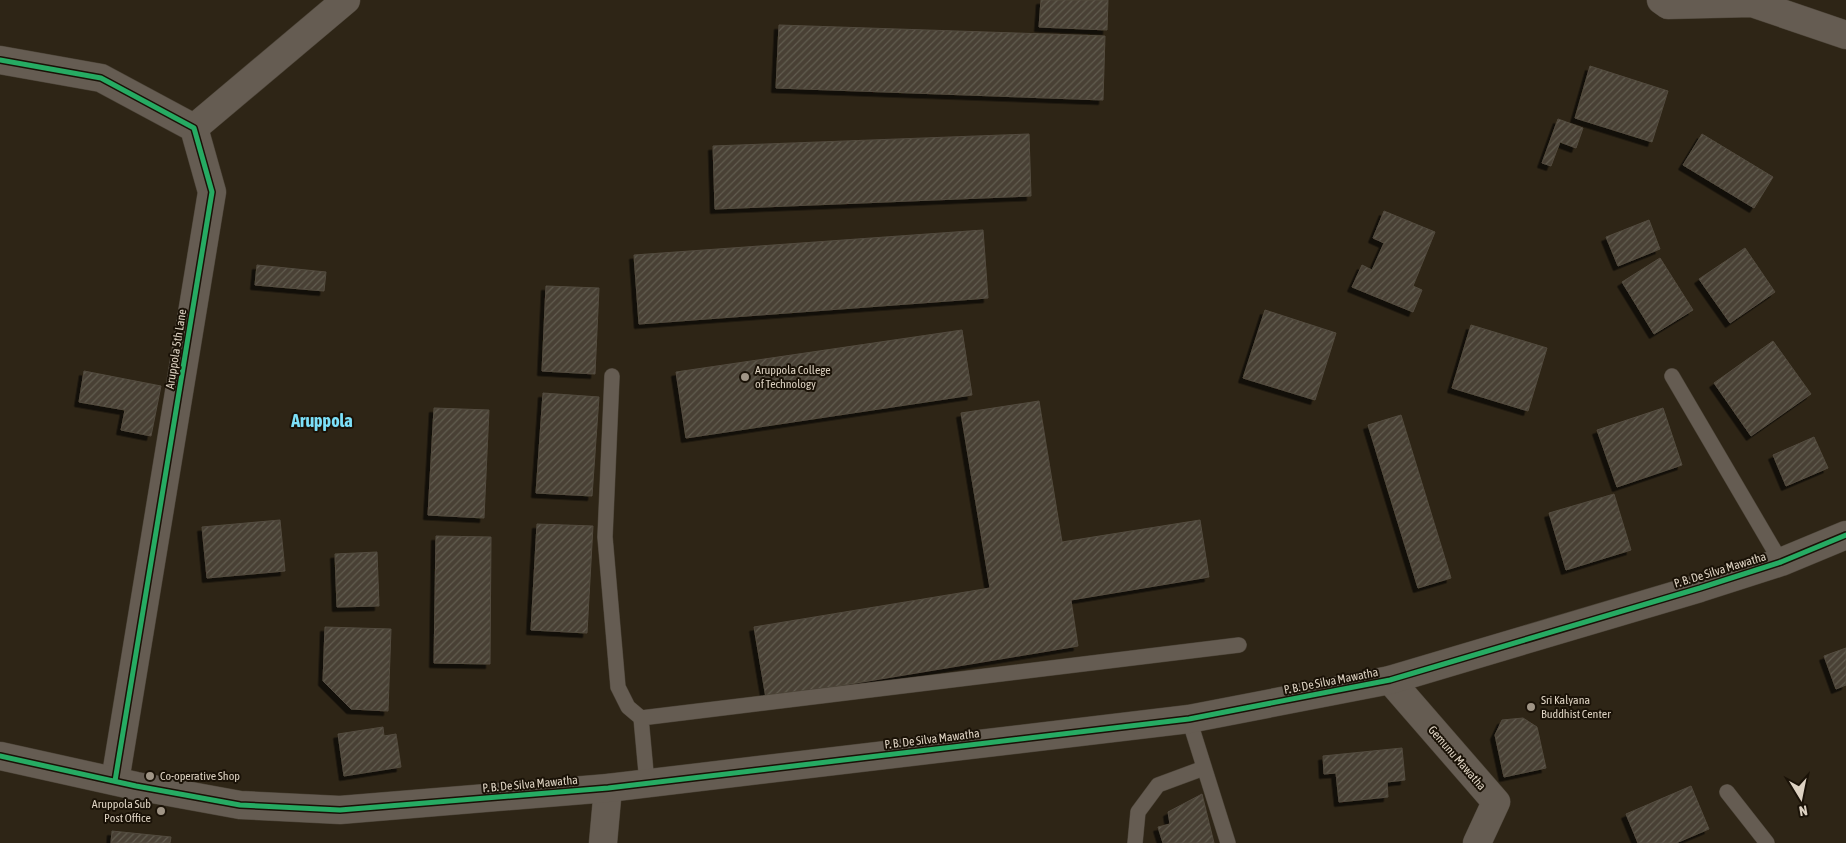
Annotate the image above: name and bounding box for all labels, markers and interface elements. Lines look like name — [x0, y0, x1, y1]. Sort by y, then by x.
street label: Aruppola 5th Lane — [163, 308, 189, 390]
place label: Aruppola College of Technology — [755, 363, 831, 391]
marker: Aruppola College of Technology — [739, 371, 751, 383]
district label: Aruppola — [290, 410, 353, 431]
street label: P. B. De Silva Mawatha — [1672, 549, 1768, 591]
street label: P. B. De Silva Mawatha — [1283, 665, 1379, 697]
place label: Sri Kalyana Buddhist Center — [1541, 693, 1611, 721]
marker: Sri Kalyana Buddhist Center — [1525, 701, 1537, 713]
street label: Gemunu Mawatha — [1425, 723, 1489, 793]
street label: P. B. De Silva Mawatha — [884, 726, 980, 752]
place label: Co-operative Shop — [160, 769, 240, 783]
marker: Co-operative Shop — [144, 770, 156, 782]
street label: P. B. De Silva Mawatha — [482, 773, 578, 795]
north arrow — [1776, 773, 1826, 823]
place label: Aruppola Sub Post Office — [92, 797, 151, 825]
text: N — [1798, 802, 1809, 819]
marker: Aruppola Sub Post Office — [155, 805, 167, 817]

